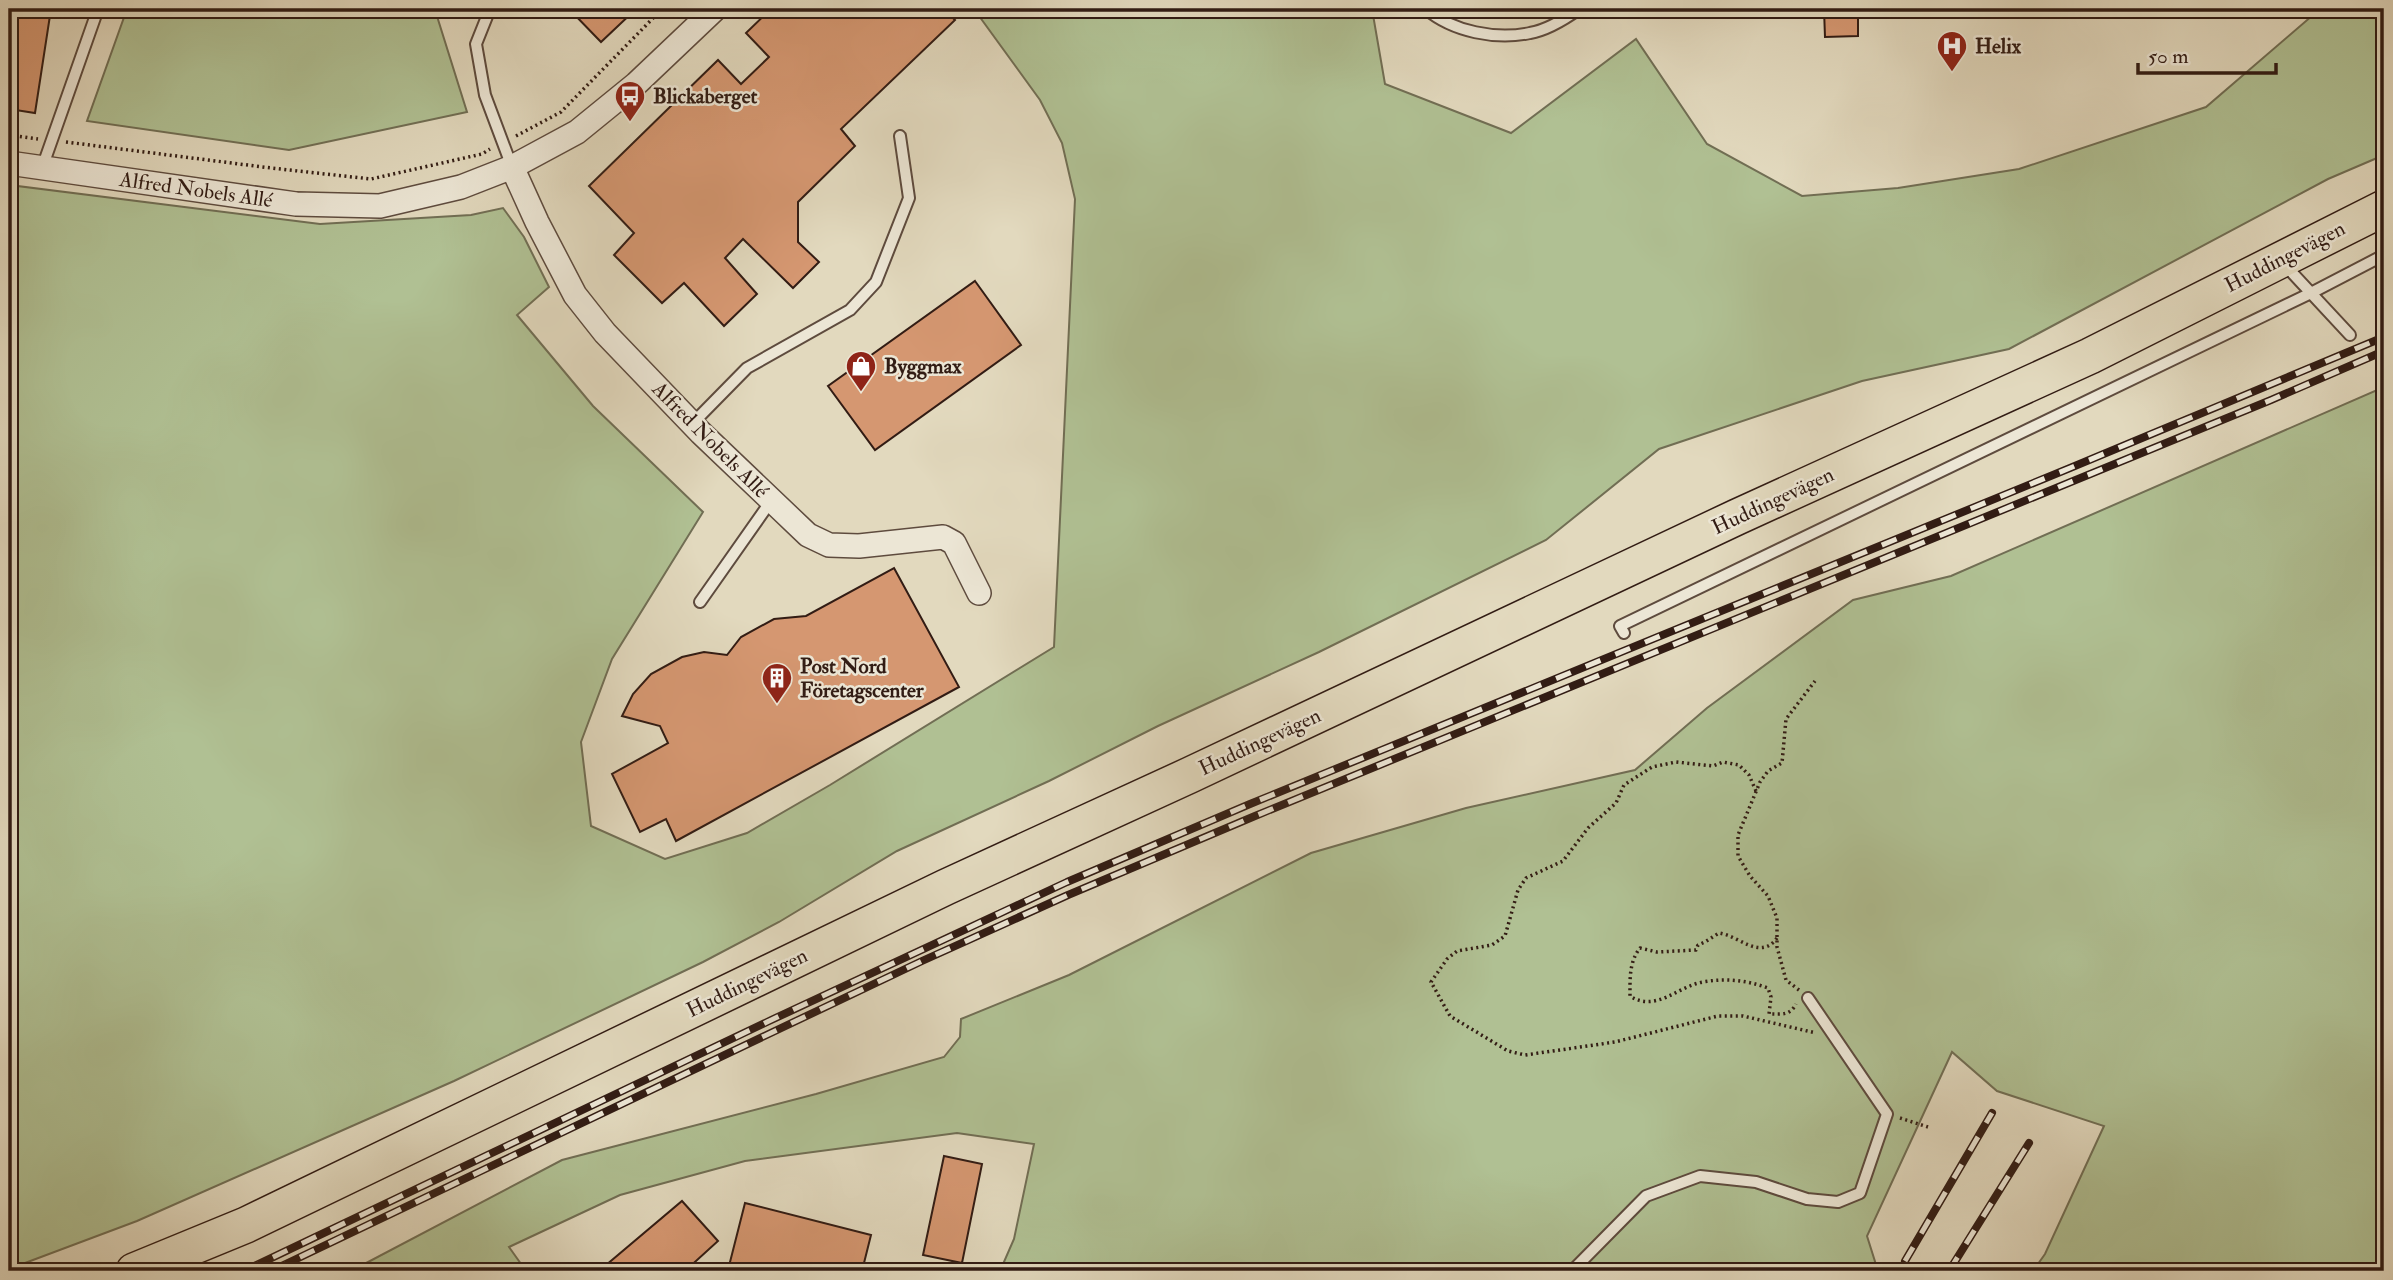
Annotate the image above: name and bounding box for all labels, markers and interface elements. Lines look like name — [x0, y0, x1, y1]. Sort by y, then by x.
hospital icon: Helix — [1935, 29, 1969, 73]
scale bar — [2138, 32, 2276, 76]
place label: Helix — [1975, 33, 2022, 60]
text: 50 m — [2148, 43, 2189, 70]
bus stop icon: Blickaberget — [613, 79, 647, 123]
place label: Blickaberget — [653, 83, 757, 110]
street label: Alfred Nobels Allé — [117, 166, 274, 214]
street label: Huddingevägen — [2220, 215, 2350, 299]
shop icon: Byggmax — [844, 349, 878, 393]
place label: Byggmax — [884, 353, 962, 380]
street label: Alfred Nobels Allé — [645, 375, 774, 504]
street label: Huddingevägen — [1708, 461, 1838, 541]
place label: Post Nord Företagscenter — [800, 653, 925, 704]
building icon: Post Nord Företagscenter — [760, 661, 794, 705]
street label: Huddingevägen — [1195, 702, 1325, 782]
street label: Huddingevägen — [682, 942, 812, 1024]

